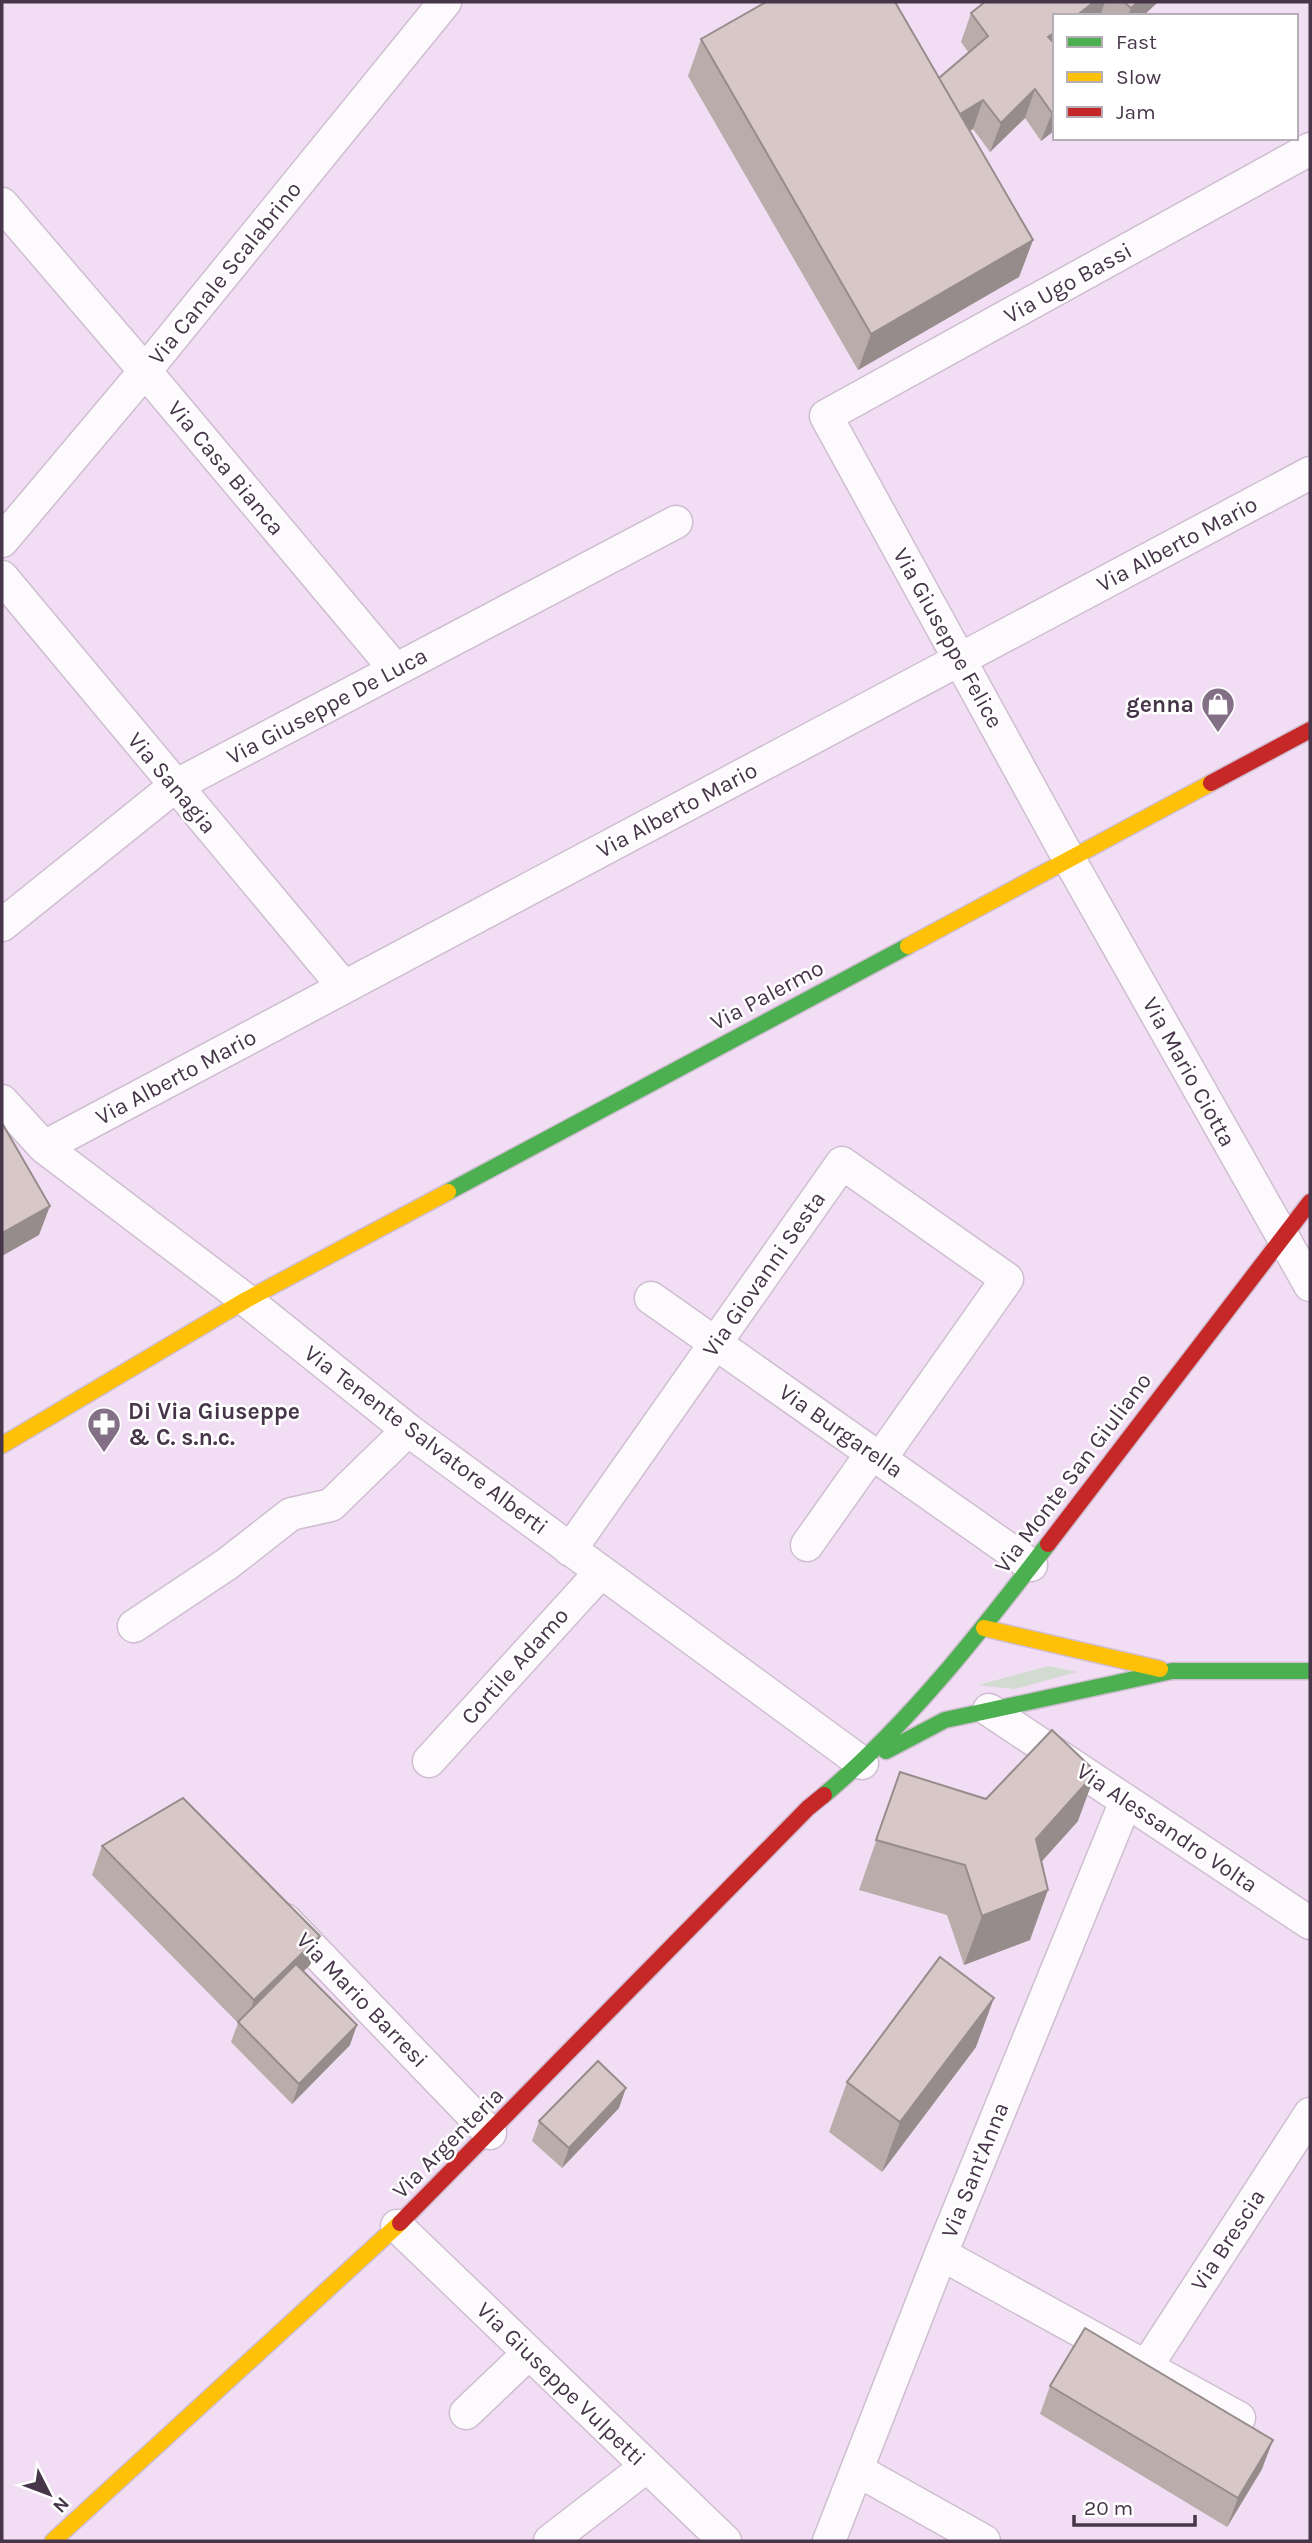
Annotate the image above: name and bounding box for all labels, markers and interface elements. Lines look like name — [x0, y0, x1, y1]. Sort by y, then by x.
legend — [1053, 14, 1298, 140]
text: Fast — [1116, 30, 1157, 54]
text: Slow — [1116, 65, 1161, 89]
text: Jam — [1116, 100, 1156, 124]
street label: Via Canale Scalabrino — [143, 176, 307, 370]
street label: Via Ugo Bassi — [999, 237, 1137, 329]
street label: Via Casa Bianca — [162, 395, 290, 541]
street label: Via Alberto Mario — [1092, 490, 1262, 598]
street label: Via Giuseppe Felice — [887, 543, 1009, 733]
street label: Via Giuseppe De Luca — [222, 642, 432, 770]
shop icon: genna — [1199, 685, 1237, 734]
place label: genna — [1126, 691, 1194, 718]
street label: Via Sanagia — [122, 727, 222, 839]
street label: Via Alberto Mario — [592, 756, 762, 864]
street label: Via Palermo — [706, 954, 828, 1036]
street label: Via Mario Ciotta — [1137, 993, 1241, 1151]
street label: Via Alberto Mario — [91, 1023, 261, 1131]
street label: Via Giovanni Sesta — [697, 1186, 831, 1362]
street label: Via Tenente Salvatore Alberti — [299, 1340, 553, 1540]
street label: Via Monte San Giuliano — [989, 1368, 1157, 1578]
street label: Via Burgarella — [774, 1378, 908, 1484]
place label: Di Via Giuseppe & C. s.n.c. — [128, 1398, 300, 1451]
pharmacy icon: Di Via Giuseppe & C. s.n.c. — [85, 1405, 123, 1454]
street label: Cortile Adamo — [456, 1602, 574, 1730]
street label: Via Alessandro Volta — [1071, 1757, 1263, 1899]
street label: Via Mario Barresi — [291, 1927, 433, 2073]
street label: Via Argenteria — [387, 2082, 509, 2204]
street label: Via Sant'Anna — [936, 2098, 1014, 2242]
street label: Via Brescia — [1185, 2184, 1271, 2296]
street label: Via Giuseppe Vulpetti — [471, 2296, 651, 2472]
north arrow — [14, 2459, 84, 2529]
scale bar — [1074, 2484, 1195, 2528]
text: N — [48, 2492, 74, 2517]
text: 20 m — [1084, 2496, 1133, 2520]

